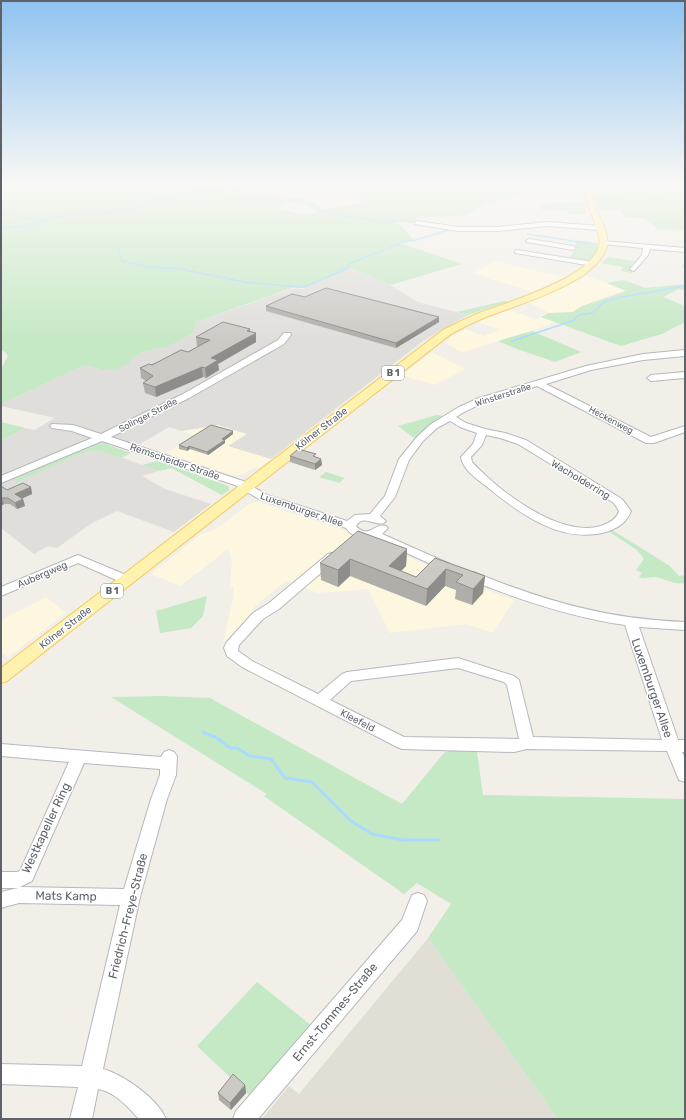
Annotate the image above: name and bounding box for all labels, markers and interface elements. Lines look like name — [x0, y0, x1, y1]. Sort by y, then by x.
road number: B 1 — [382, 366, 404, 380]
street label: Winsterstraße — [474, 381, 532, 409]
street label: Solinger Straße — [117, 396, 179, 434]
street label: Heckenweg — [587, 404, 635, 436]
street label: Kölner Straße — [293, 405, 350, 453]
street label: Remscheider Straße — [128, 441, 222, 483]
street label: Wacholderring — [549, 458, 612, 502]
street label: Luxemburger Allee — [259, 490, 345, 530]
street label: Aubergweg — [16, 559, 69, 591]
road number: B 1 — [101, 584, 123, 598]
street label: Kölner Straße — [37, 604, 94, 652]
street label: Luxemburger Allee — [628, 636, 676, 740]
street label: Kleefeld — [338, 707, 377, 735]
street label: Westkapeller Ring — [19, 780, 73, 876]
street label: Friedrich-Freye-Straße — [106, 852, 150, 980]
street label: Mats Kamp — [35, 888, 97, 904]
street label: Ernst-Tommes-Straße — [290, 960, 380, 1064]

